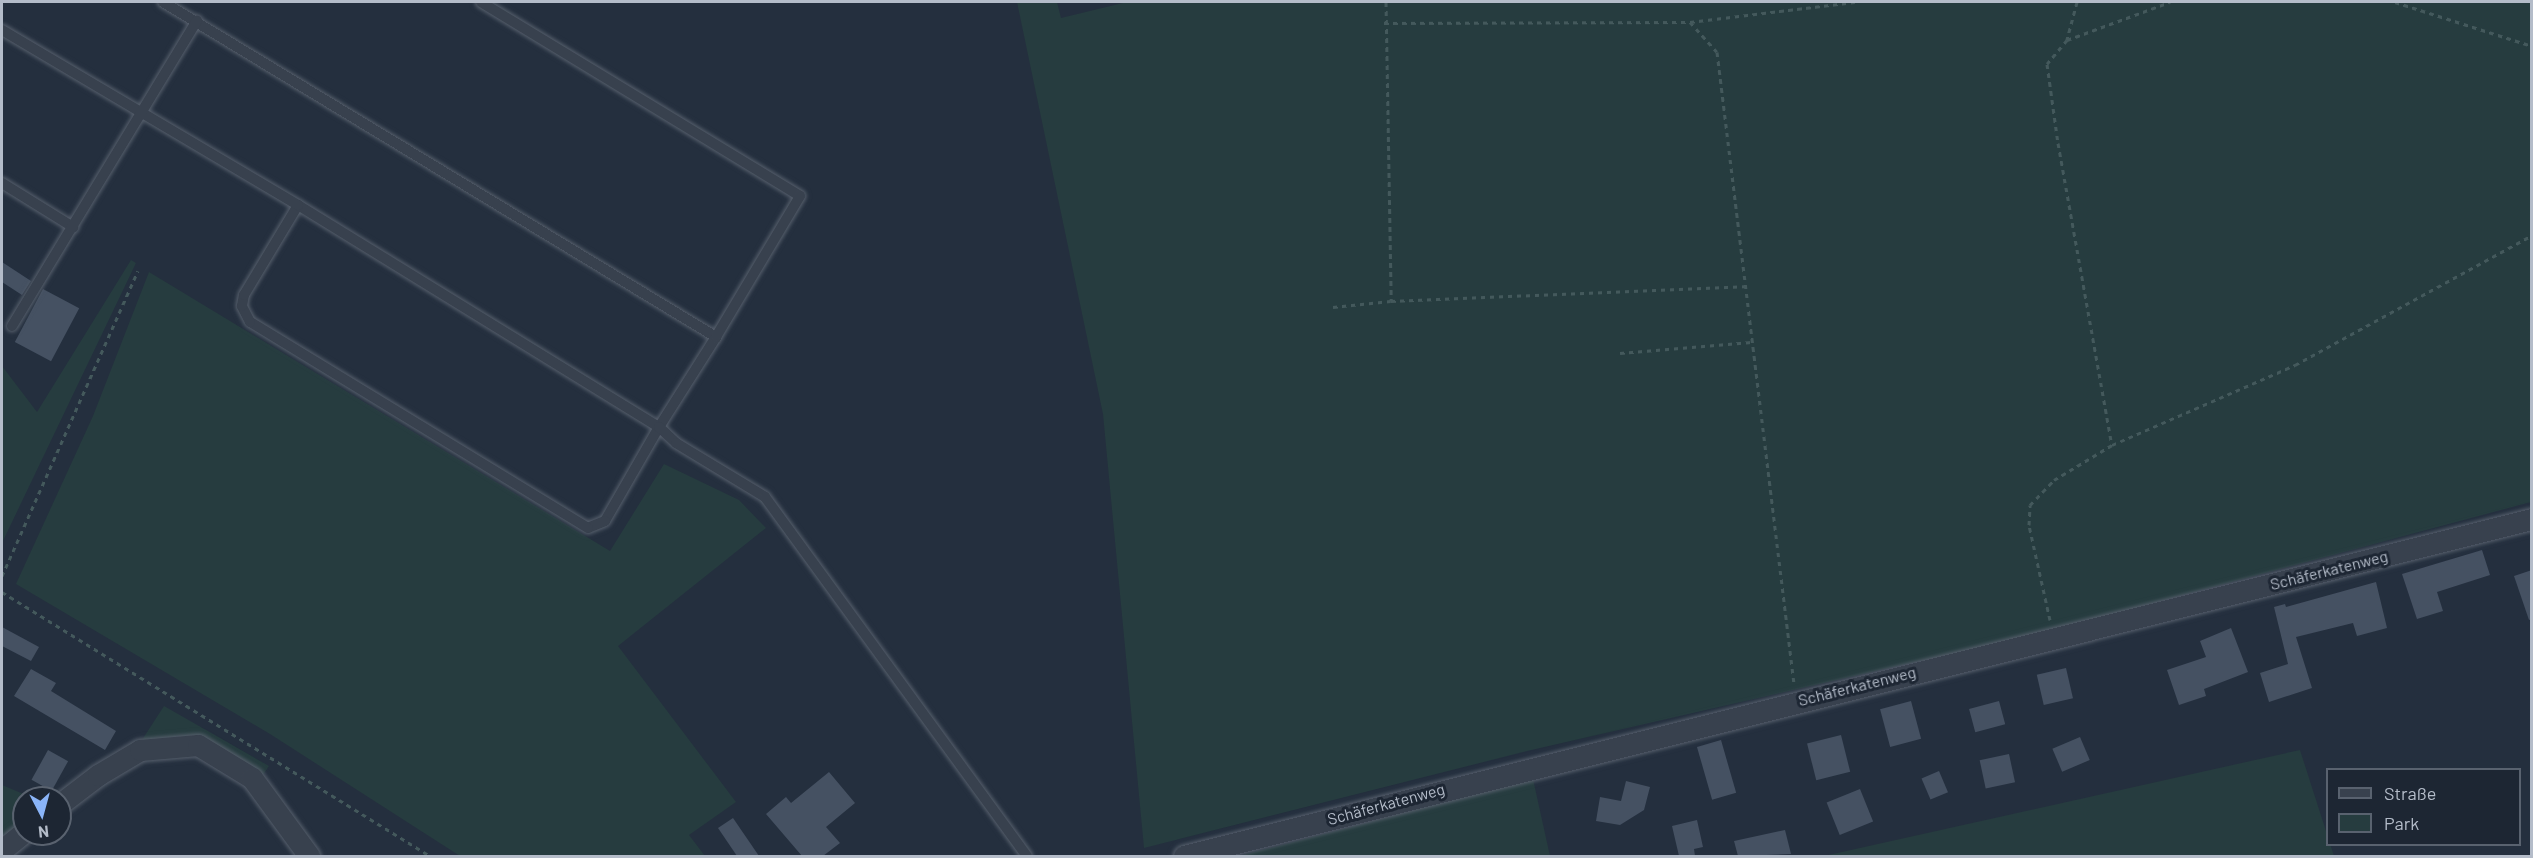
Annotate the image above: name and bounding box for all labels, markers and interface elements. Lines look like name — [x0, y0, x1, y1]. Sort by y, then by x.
street label: Schäferkatenweg — [2268, 546, 2390, 594]
street label: Schäferkatenweg — [1796, 662, 1918, 710]
legend — [2326, 768, 2521, 846]
street label: Schäferkatenweg — [1325, 779, 1447, 829]
text: Straße — [2384, 782, 2436, 804]
north arrow — [12, 786, 72, 846]
text: Park — [2384, 812, 2419, 834]
text: N — [37, 822, 50, 842]

